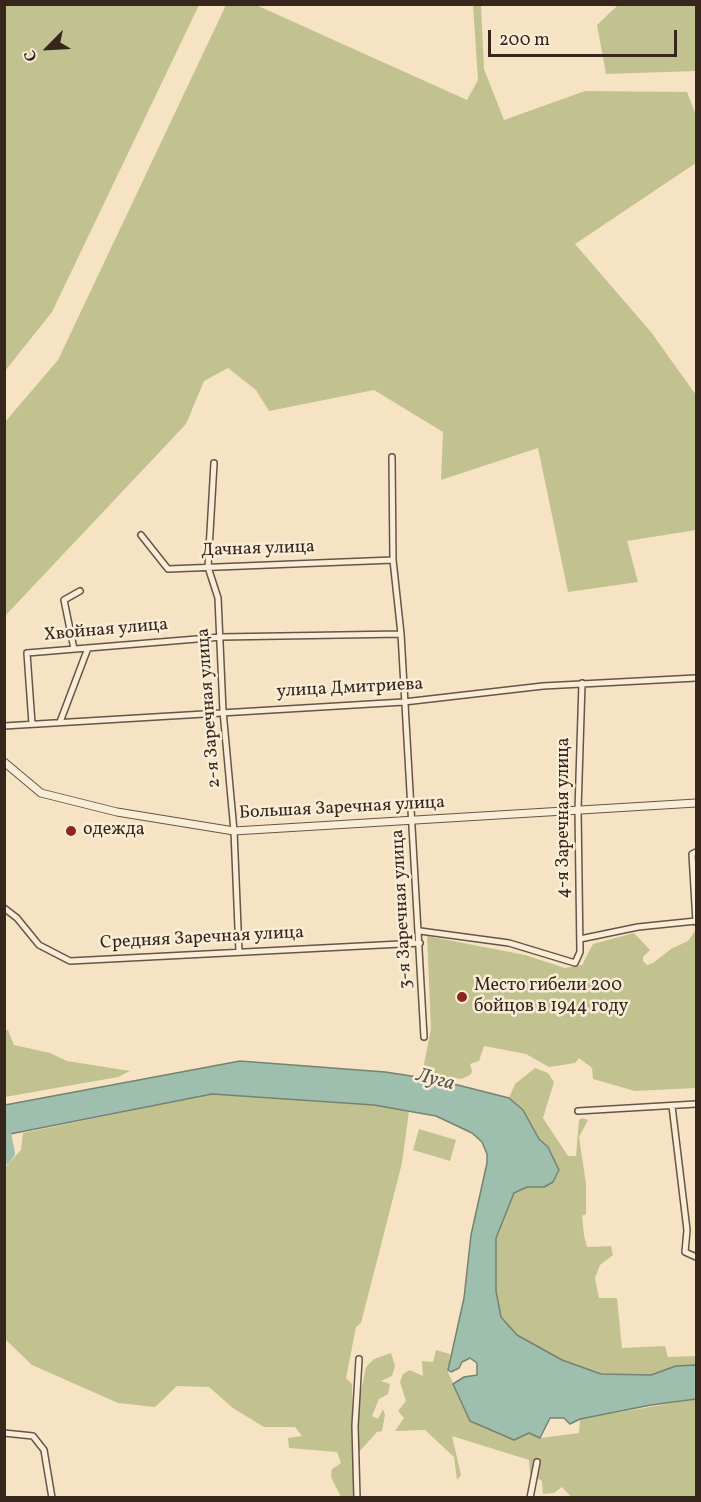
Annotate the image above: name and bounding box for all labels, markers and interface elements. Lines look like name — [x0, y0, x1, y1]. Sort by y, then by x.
north arrow — [18, 18, 78, 78]
scale bar — [491, 18, 680, 56]
text: 200 m — [499, 28, 550, 53]
text: С — [19, 46, 44, 65]
street label: Дачная улица — [201, 537, 315, 563]
street label: Хвойная улица — [43, 615, 169, 647]
street label: 2-я Заречная улица — [194, 627, 226, 789]
street label: улица Дмитриева — [276, 674, 424, 704]
street label: 4-я Заречная улица — [554, 738, 576, 898]
street label: Большая Заречная улица — [238, 793, 446, 825]
place label: одежда — [83, 820, 145, 842]
marker: одежда — [64, 824, 78, 838]
street label: 3-я Заречная улица — [388, 829, 418, 989]
street label: Средняя Заречная улица — [99, 923, 305, 955]
place label: Место гибели 200 бойцов в 1944 году — [474, 976, 628, 1018]
marker: Место гибели 200 бойцов в 1944 году — [455, 990, 469, 1004]
water label: Луга — [413, 1065, 457, 1097]

